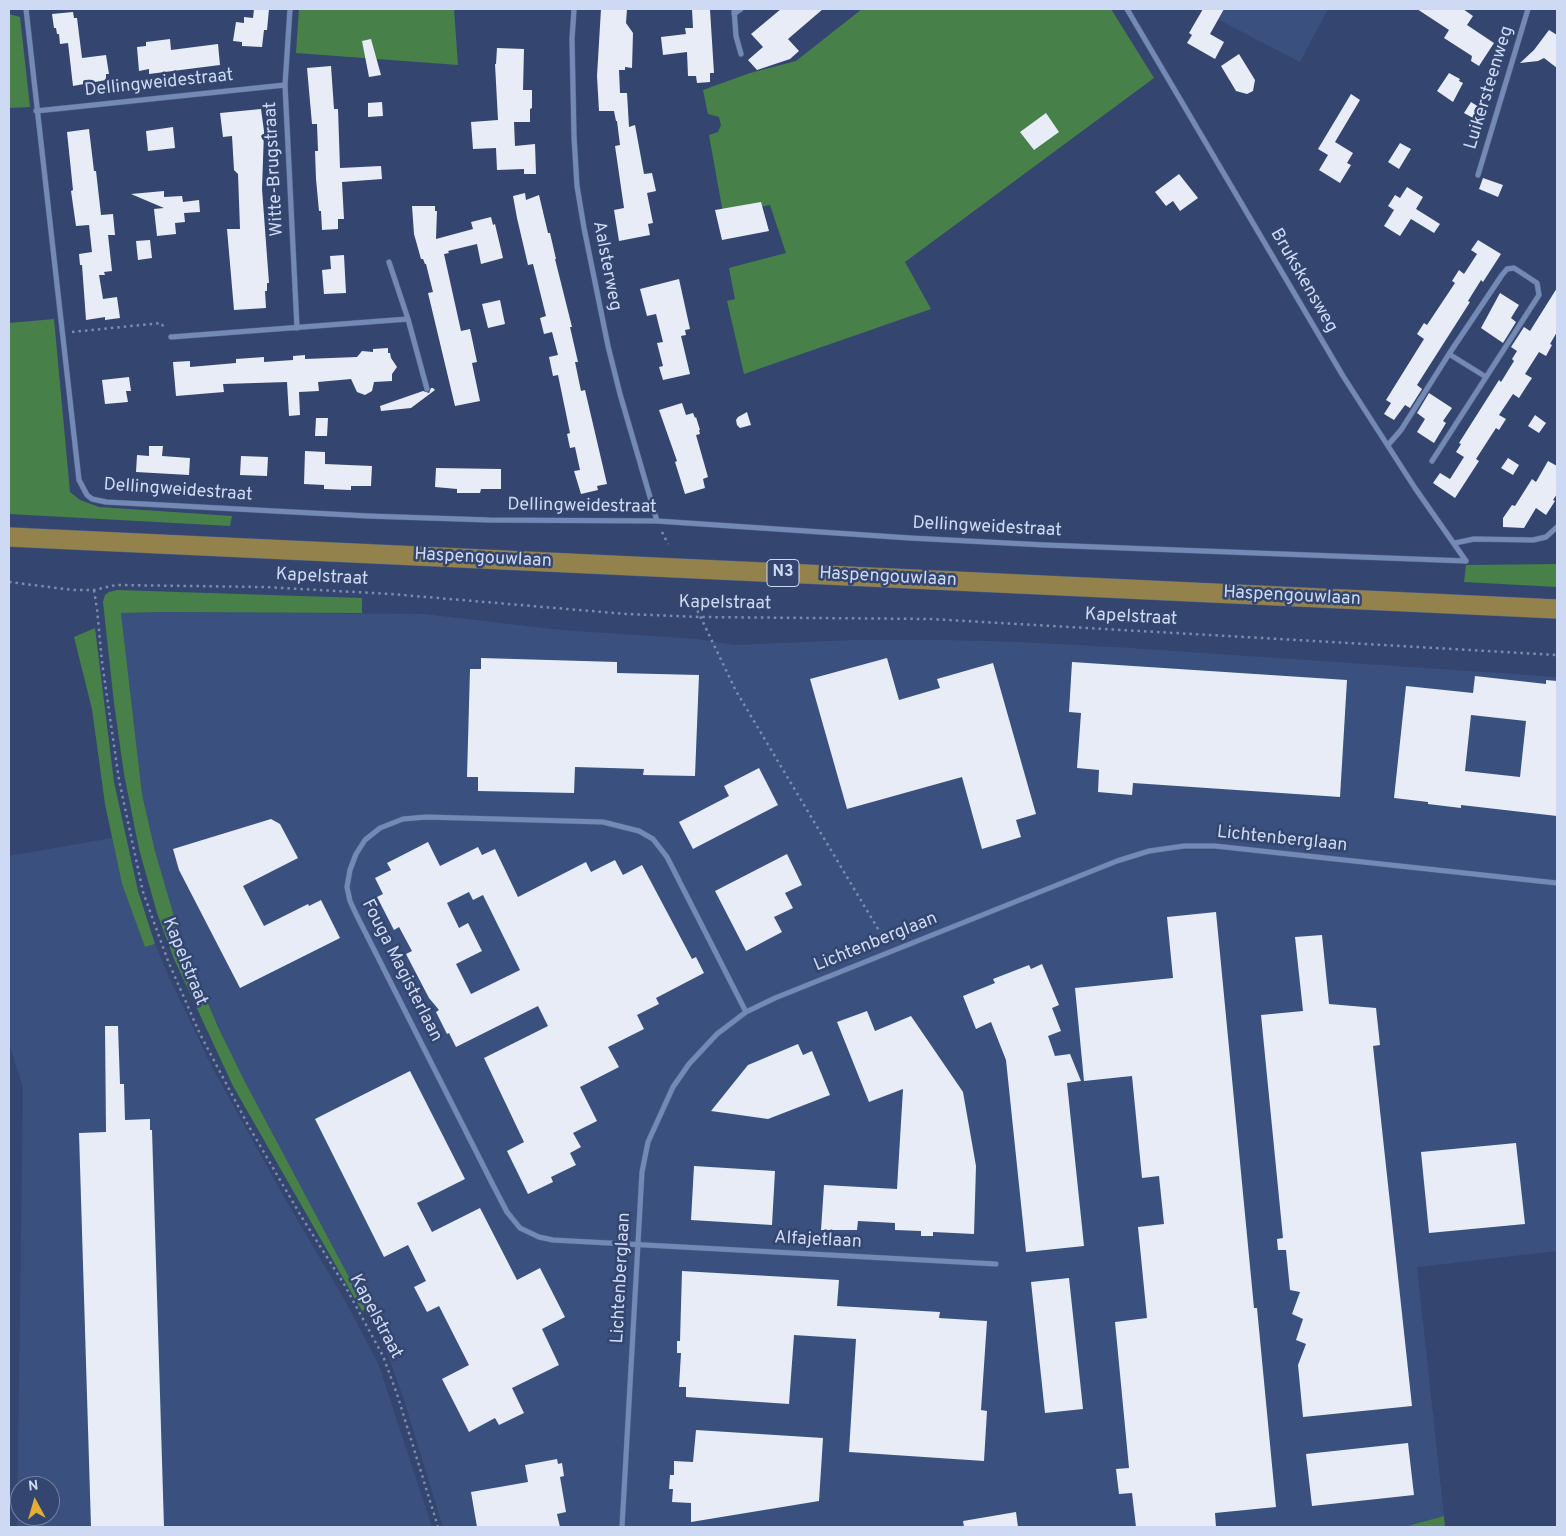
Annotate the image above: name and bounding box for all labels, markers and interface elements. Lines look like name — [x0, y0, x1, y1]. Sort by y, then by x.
street label: Luikersteenweg — [1461, 24, 1519, 152]
street label: Dellingweidestraat — [84, 65, 234, 103]
street label: Witte-Brugstraat — [261, 101, 289, 237]
street label: Aalsterweg — [587, 219, 625, 313]
street label: Brukskensweg — [1265, 225, 1341, 337]
street label: Dellingweidestraat — [103, 475, 253, 507]
street label: Dellingweidestraat — [507, 495, 657, 519]
street label: Dellingweidestraat — [912, 513, 1062, 543]
street label: Haspengouwlaan — [414, 545, 552, 573]
road number: N3 — [767, 560, 799, 586]
street label: Haspengouwlaan — [819, 564, 957, 592]
street label: Kapelstraat — [275, 565, 369, 591]
street label: Haspengouwlaan — [1223, 583, 1361, 611]
street label: Kapelstraat — [678, 592, 772, 616]
street label: Kapelstraat — [1084, 605, 1178, 631]
street label: Lichtenberglaan — [1216, 822, 1348, 858]
street label: Fouga Magisterlaan — [356, 896, 446, 1046]
street label: Lichtenberglaan — [811, 908, 941, 978]
street label: Kapelstraat — [157, 915, 211, 1009]
street label: Lichtenberglaan — [608, 1212, 636, 1344]
street label: Alfajetlaan — [774, 1228, 862, 1254]
street label: Kapelstraat — [344, 1271, 406, 1363]
north arrow — [10, 1476, 60, 1526]
text: N — [28, 1478, 39, 1496]

